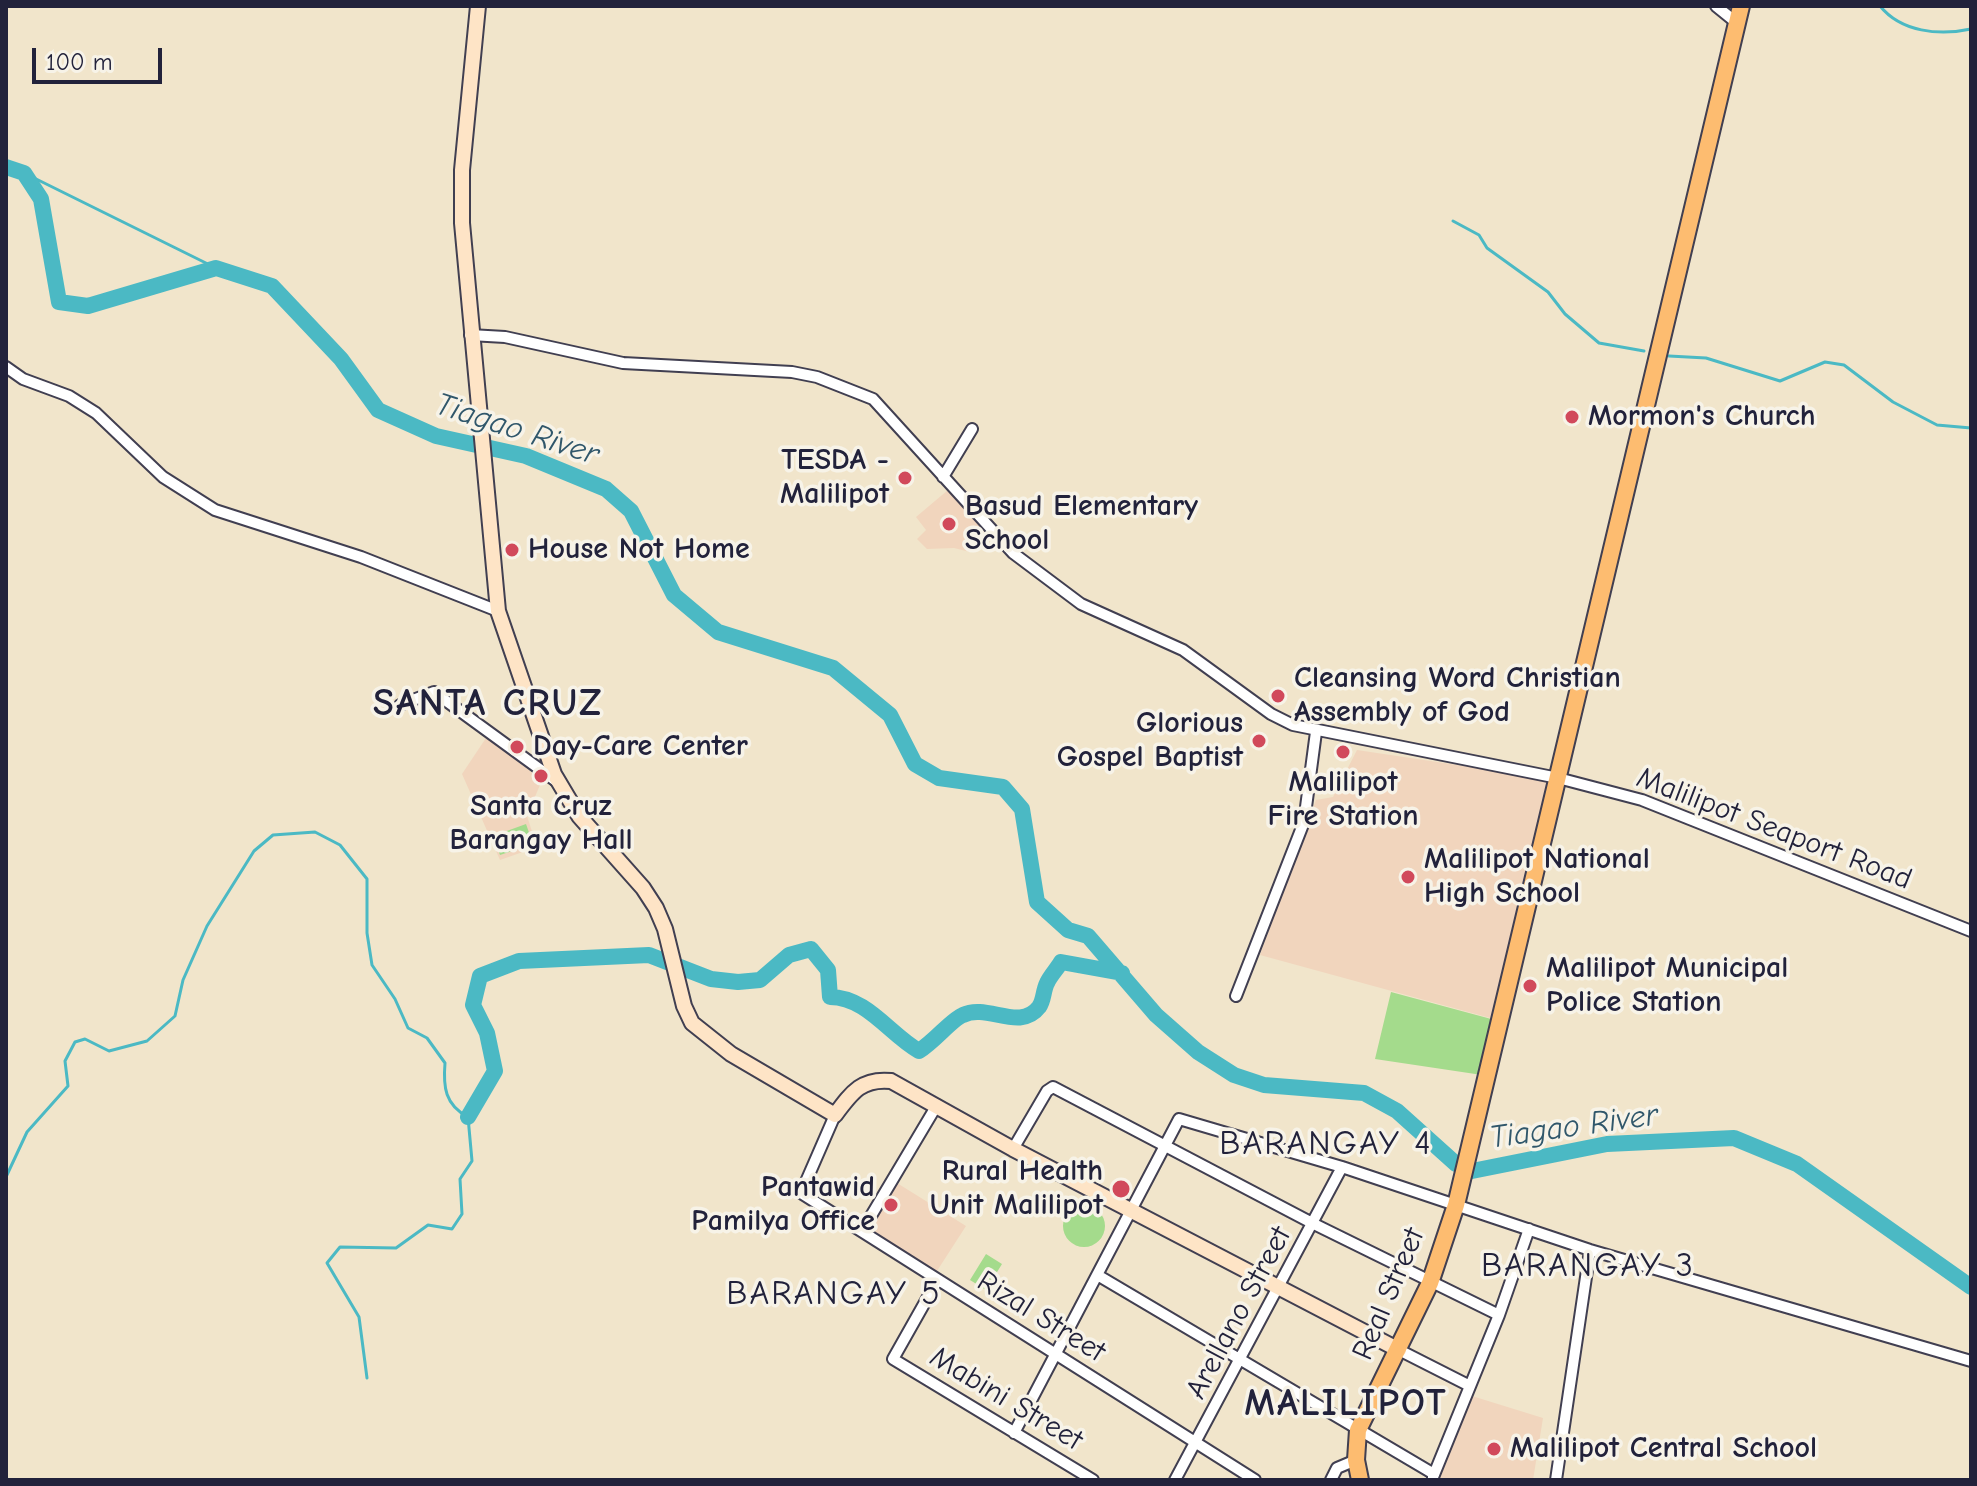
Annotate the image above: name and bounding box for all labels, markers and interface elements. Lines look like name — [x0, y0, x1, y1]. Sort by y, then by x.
scale bar — [36, 32, 166, 82]
text: 100 m — [46, 48, 113, 76]
water label: Tiagao River — [430, 386, 604, 474]
place label: Mormon's Church — [1588, 399, 1816, 435]
marker: Mormon's Church — [1563, 408, 1581, 426]
place label: TESDA - Malilipot — [780, 443, 889, 514]
marker: TESDA - Malilipot — [896, 469, 914, 487]
place label: Basud Elementary School — [965, 489, 1198, 560]
marker: Basud Elementary School — [940, 515, 958, 533]
place label: House Not Home — [528, 532, 750, 568]
marker: House Not Home — [503, 541, 521, 559]
place label: Cleansing Word Christian Assembly of God — [1294, 661, 1621, 732]
district label: SANTA CRUZ — [373, 681, 603, 727]
marker: Cleansing Word Christian Assembly of God — [1269, 687, 1287, 705]
place label: Glorious Gospel Baptist — [1057, 706, 1243, 776]
place label: Day-Care Center — [533, 729, 748, 765]
marker: Glorious Gospel Baptist — [1250, 732, 1268, 750]
marker: Day-Care Center — [508, 738, 526, 756]
marker: Malilipot Fire Station — [1334, 743, 1352, 761]
street label: Malilipot Seaport Road — [1631, 760, 1917, 898]
place label: Malilipot Fire Station — [1268, 765, 1418, 836]
marker: Santa Cruz Barangay Hall — [532, 767, 550, 785]
place label: Santa Cruz Barangay Hall — [449, 789, 633, 860]
place label: Malilipot National High School — [1424, 842, 1650, 912]
marker: Malilipot National High School — [1399, 868, 1417, 886]
place label: Malilipot Municipal Police Station — [1546, 951, 1788, 1022]
marker: Malilipot Municipal Police Station — [1521, 977, 1539, 995]
water label: Tiagao River — [1487, 1096, 1661, 1158]
district label: BARANGAY 4 — [1219, 1124, 1433, 1164]
place label: Rural Health Unit Malilipot — [930, 1154, 1103, 1224]
place label: Pantawid Pamilya Office — [691, 1170, 875, 1240]
marker: Rural Health Unit Malilipot — [1110, 1178, 1132, 1200]
marker: Pantawid Pamilya Office — [882, 1196, 900, 1214]
street label: Arellano Street — [1179, 1221, 1299, 1405]
street label: Real Street — [1345, 1223, 1433, 1365]
district label: BARANGAY 3 — [1481, 1246, 1695, 1286]
street label: Rizal Street — [970, 1264, 1112, 1370]
district label: BARANGAY 5 — [726, 1274, 942, 1314]
street label: Mabini Street — [923, 1339, 1089, 1459]
district label: MALILIPOT — [1244, 1381, 1448, 1427]
place label: Malilipot Central School — [1510, 1431, 1817, 1467]
marker: Malilipot Central School — [1485, 1440, 1503, 1458]

